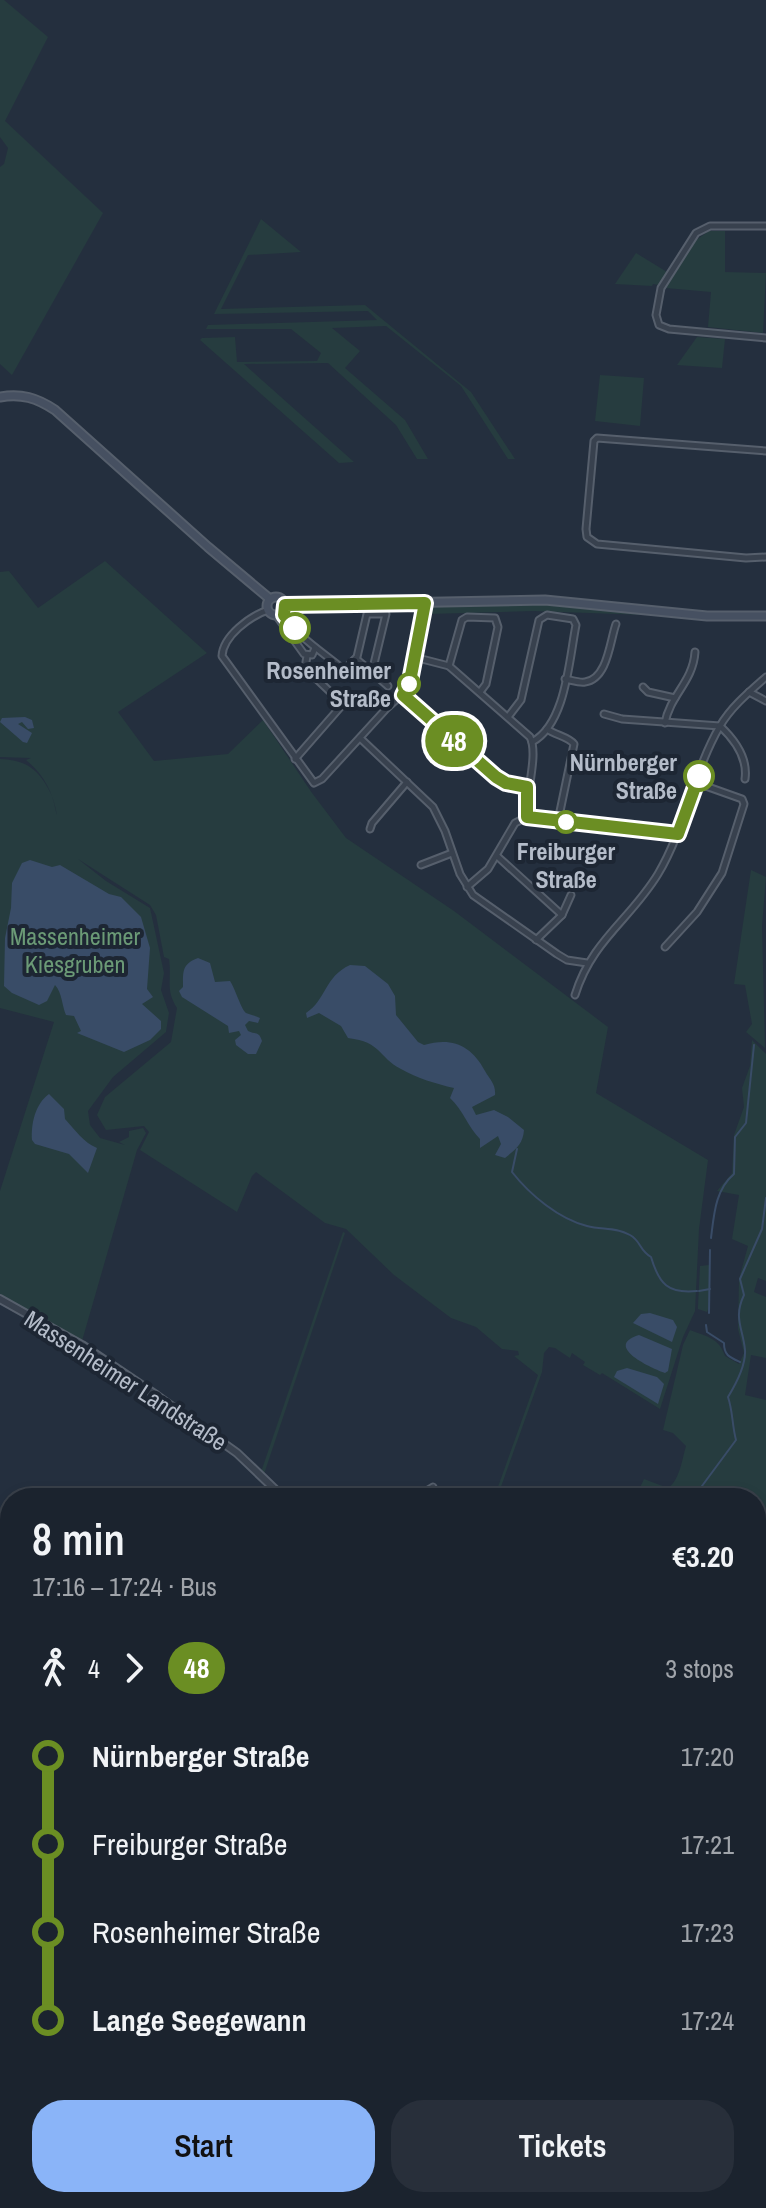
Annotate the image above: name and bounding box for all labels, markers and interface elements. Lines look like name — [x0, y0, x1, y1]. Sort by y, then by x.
unlabelled marker — [280, 613, 310, 643]
place label: Rosenheimer Straße — [266, 654, 391, 714]
marker: Rosenheimer Straße — [398, 673, 420, 695]
line badge: 48 — [418, 715, 490, 767]
text: 48 — [441, 722, 467, 760]
place label: Nürnberger Straße — [570, 746, 677, 806]
marker: Nürnberger Straße — [684, 761, 714, 791]
marker: Freiburger Straße — [555, 811, 577, 833]
place label: Freiburger Straße — [517, 835, 616, 895]
park label: Massenheimer Kiesgruben — [10, 920, 141, 980]
street label: Massenheimer Landstraße — [19, 1303, 233, 1457]
text: 8 min — [32, 1509, 125, 1569]
text: €3.20 — [672, 1536, 734, 1576]
text: 17:16 – 17:24 · Bus — [32, 1569, 217, 1604]
icon: walk — [32, 1646, 76, 1690]
icon: forward — [112, 1646, 156, 1690]
text: 48 — [184, 1649, 209, 1687]
text: 4 — [88, 1651, 100, 1686]
text: 3 stops — [665, 1651, 734, 1686]
text: Nürnberger Straße — [92, 1736, 309, 1776]
text: 17:20 — [681, 1739, 734, 1774]
text: Freiburger Straße — [92, 1824, 288, 1864]
text: 17:21 — [681, 1827, 734, 1862]
text: Rosenheimer Straße — [92, 1912, 320, 1952]
text: 17:23 — [681, 1915, 734, 1950]
text: Lange Seegewann — [92, 2000, 307, 2040]
text: 17:24 — [681, 2003, 734, 2038]
button: Start — [32, 2100, 375, 2192]
button: Tickets — [391, 2100, 734, 2192]

